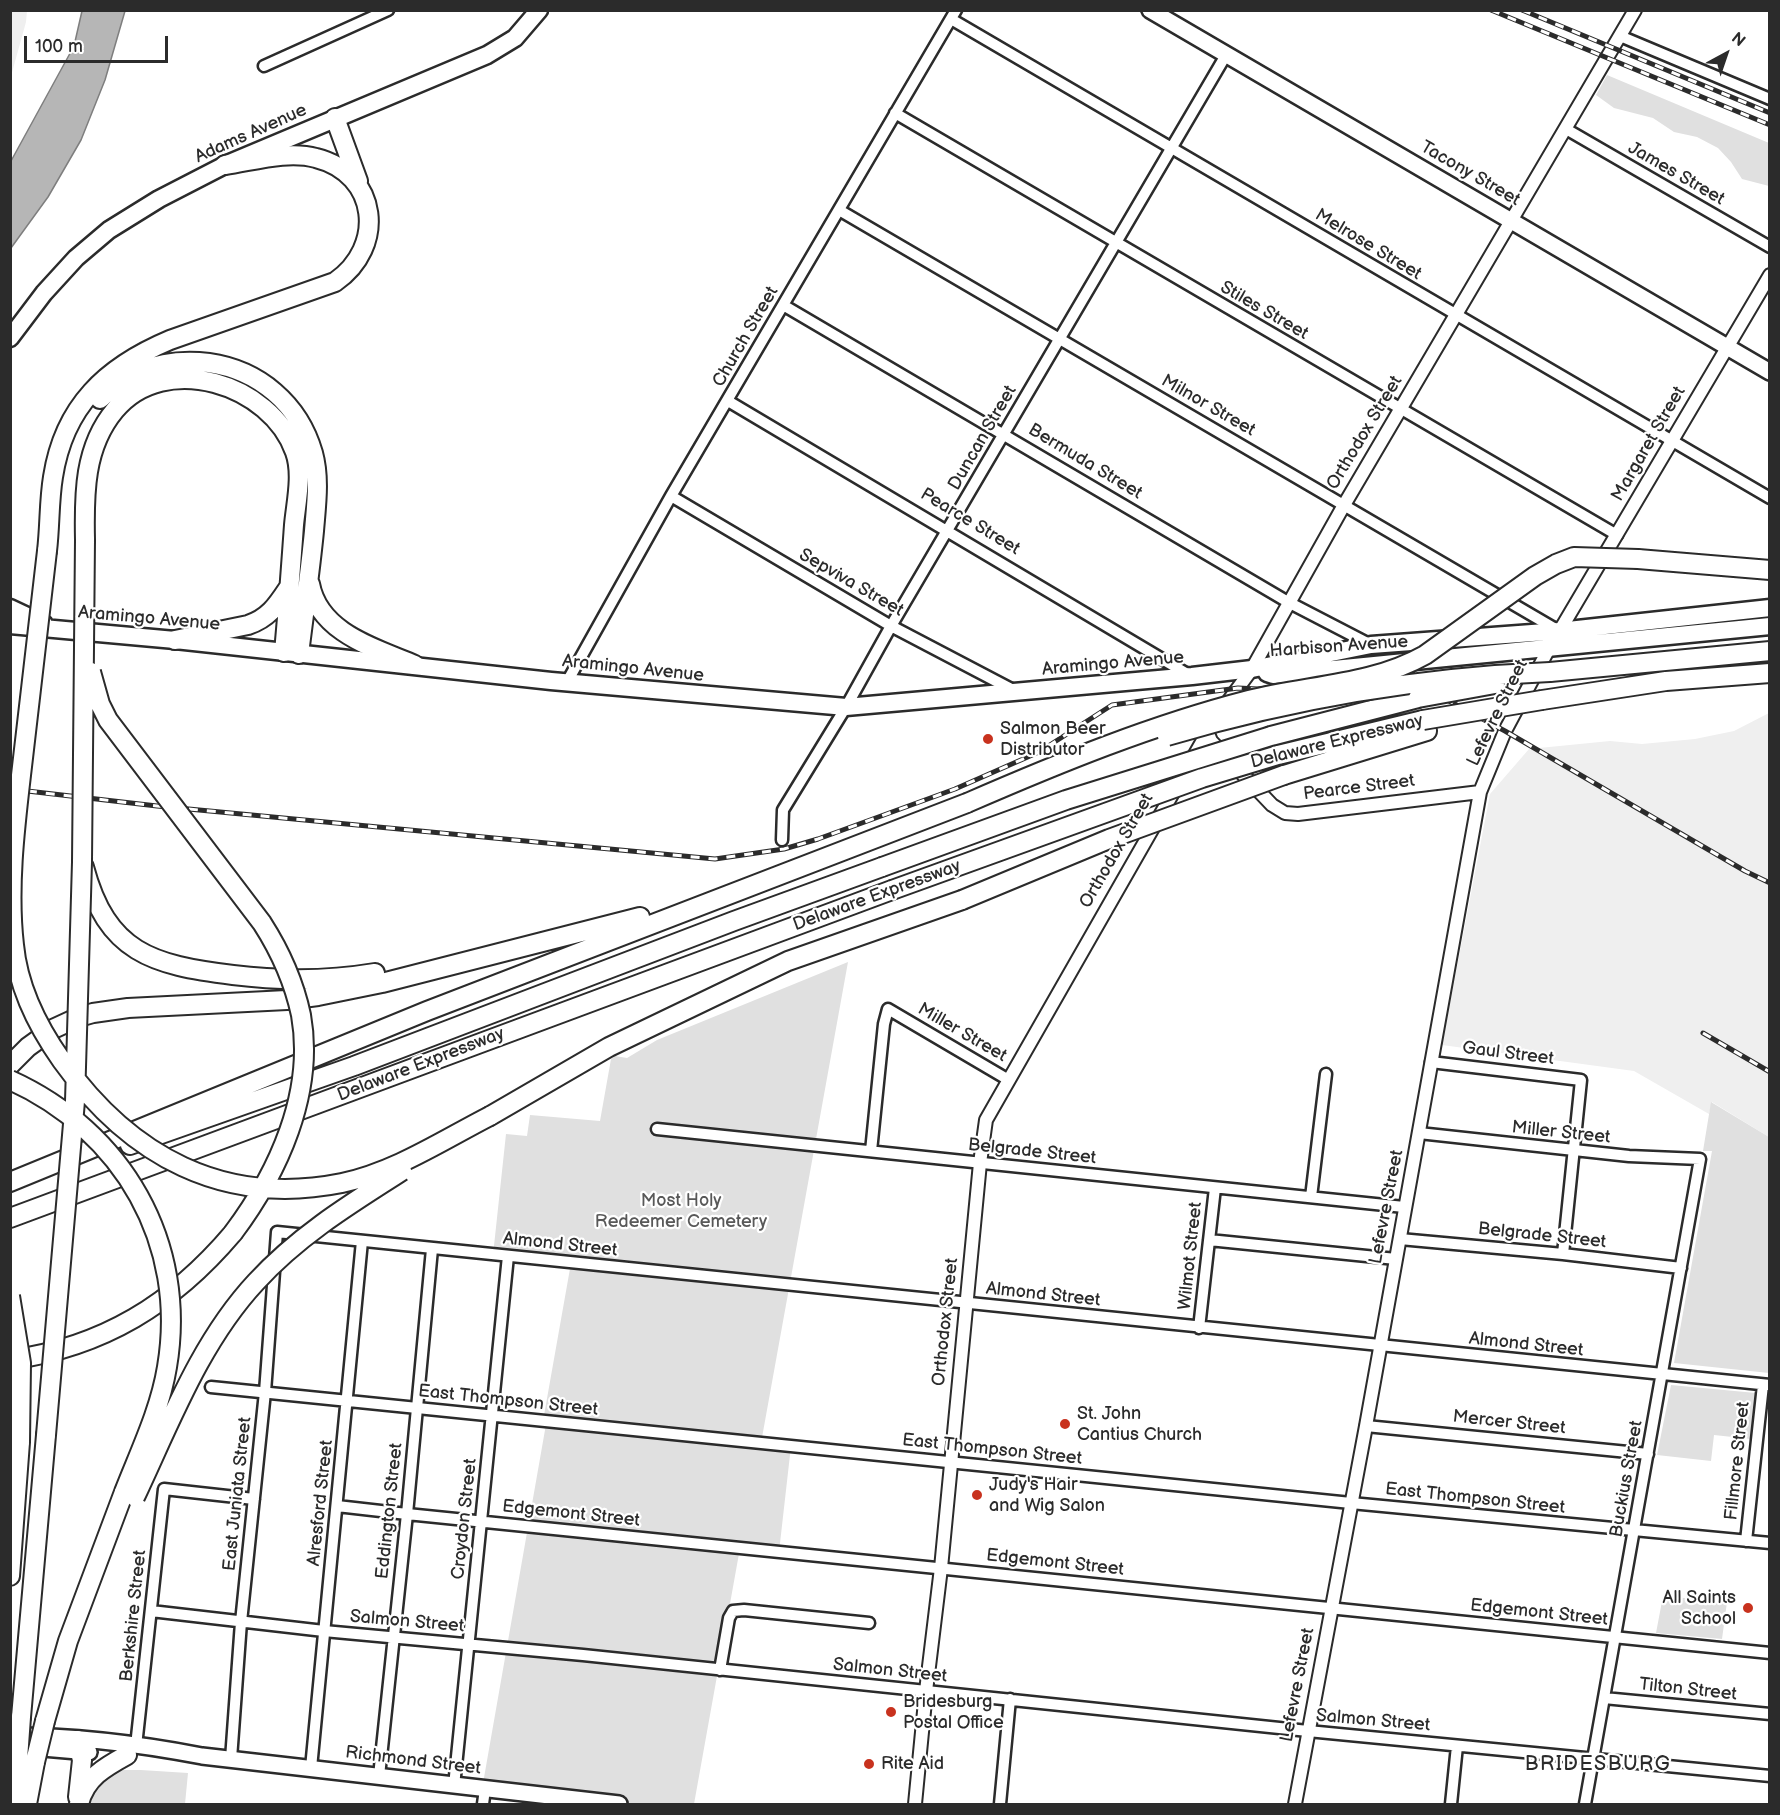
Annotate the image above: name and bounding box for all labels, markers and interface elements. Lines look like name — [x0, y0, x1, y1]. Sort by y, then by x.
scale bar — [27, 24, 171, 62]
north arrow — [1696, 24, 1756, 84]
text: N — [1727, 29, 1749, 51]
text: 100 m — [35, 36, 83, 57]
street label: Adams Avenue — [192, 100, 310, 168]
street label: Tacony Street — [1416, 137, 1524, 211]
street label: James Street — [1624, 138, 1728, 210]
street label: Melrose Street — [1311, 205, 1425, 285]
street label: Stiles Street — [1216, 277, 1312, 345]
street label: Church Street — [708, 283, 784, 391]
street label: Milnor Street — [1157, 370, 1259, 442]
street label: Orthodox Street — [1323, 372, 1407, 494]
street label: Duncan Street — [944, 382, 1022, 494]
street label: Margaret Street — [1607, 383, 1691, 505]
street label: Bermuda Street — [1024, 419, 1146, 505]
street label: Pearce Street — [916, 484, 1024, 560]
street label: Sepviva Street — [795, 544, 907, 622]
street label: Aramingo Avenue — [77, 602, 221, 636]
street label: Harbison Avenue — [1269, 631, 1409, 663]
street label: Aramingo Avenue — [1041, 647, 1185, 681]
street label: Aramingo Avenue — [561, 651, 705, 687]
street label: Lefevre Street — [1463, 656, 1533, 770]
street label: Delaware Expressway — [1249, 710, 1425, 774]
place label: Salmon Beer Distributor — [1000, 718, 1105, 760]
marker: Salmon Beer Distributor — [981, 732, 995, 746]
street label: Pearce Street — [1302, 770, 1416, 806]
street label: Orthodox Street — [1075, 790, 1159, 912]
street label: Delaware Expressway — [790, 856, 964, 936]
street label: Miller Street — [914, 999, 1010, 1067]
street label: Delaware Expressway — [335, 1023, 507, 1107]
street label: Gaul Street — [1461, 1038, 1555, 1070]
street label: Miller Street — [1511, 1117, 1611, 1149]
street label: Belgrade Street — [967, 1135, 1097, 1169]
street label: Lefevre Street — [1365, 1148, 1409, 1266]
park label: Most Holy Redeemer Cemetery — [595, 1190, 767, 1232]
street label: Wilmot Street — [1175, 1201, 1207, 1311]
street label: Belgrade Street — [1477, 1219, 1607, 1253]
street label: Almond Street — [502, 1228, 618, 1262]
street label: Orthodox Street — [929, 1257, 963, 1387]
street label: Almond Street — [985, 1278, 1101, 1312]
street label: Almond Street — [1468, 1328, 1584, 1362]
street label: East Thompson Street — [417, 1381, 599, 1421]
street label: Fillmore Street — [1721, 1401, 1755, 1521]
place label: St. John Cantius Church — [1077, 1403, 1202, 1446]
street label: Mercer Street — [1451, 1406, 1567, 1440]
street label: East Juniata Street — [219, 1416, 257, 1572]
marker: St. John Cantius Church — [1058, 1417, 1072, 1431]
street label: Buckius Street — [1606, 1419, 1648, 1539]
street label: East Thompson Street — [901, 1430, 1083, 1470]
street label: Alresford Street — [304, 1439, 338, 1567]
street label: Eddington Street — [372, 1442, 408, 1580]
street label: Croydon Street — [448, 1457, 482, 1581]
place label: Judy's Hair and Wig Salon — [989, 1474, 1105, 1516]
street label: East Thompson Street — [1384, 1479, 1566, 1519]
marker: Judy's Hair and Wig Salon — [970, 1488, 984, 1502]
street label: Edgemont Street — [501, 1496, 641, 1532]
street label: Edgemont Street — [985, 1545, 1125, 1581]
street label: Berkshire Street — [116, 1549, 152, 1683]
place label: All Saints School — [1662, 1587, 1736, 1630]
street label: Edgemont Street — [1469, 1595, 1609, 1631]
marker: All Saints School — [1741, 1601, 1755, 1615]
street label: Salmon Street — [349, 1606, 465, 1638]
street label: Lefevre Street — [1276, 1626, 1320, 1744]
street label: Salmon Street — [832, 1654, 948, 1688]
street label: Tilton Street — [1638, 1674, 1738, 1706]
place label: Bridesburg Postal Office — [903, 1691, 1004, 1734]
marker: Bridesburg Postal Office — [884, 1705, 898, 1719]
street label: Salmon Street — [1315, 1705, 1431, 1737]
street label: Richmond Street — [344, 1742, 482, 1780]
place label: Rite Aid — [881, 1753, 944, 1775]
district label: BRIDESBURG — [1525, 1753, 1671, 1777]
marker: Rite Aid — [862, 1757, 876, 1771]

